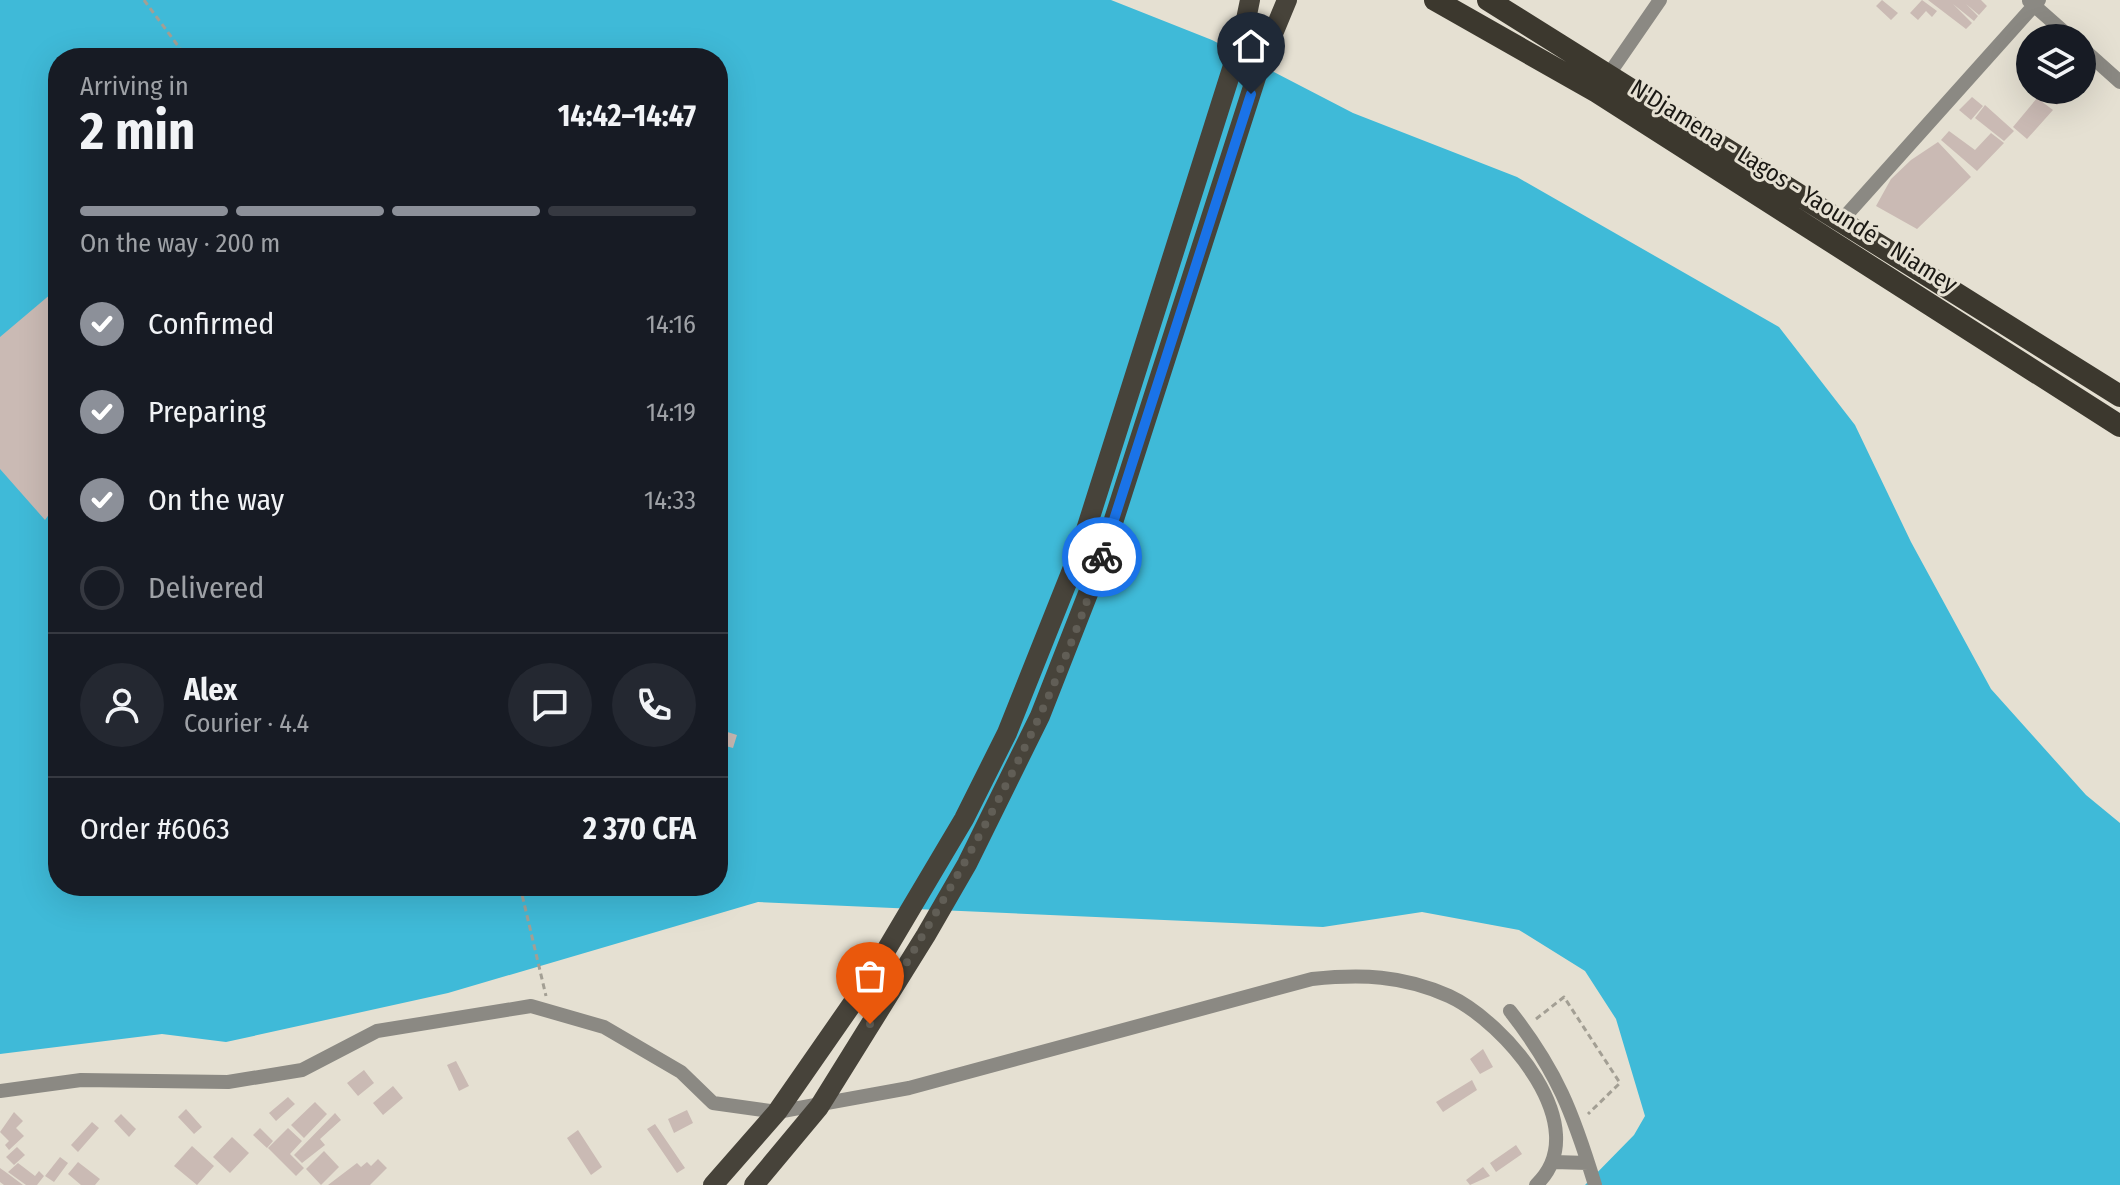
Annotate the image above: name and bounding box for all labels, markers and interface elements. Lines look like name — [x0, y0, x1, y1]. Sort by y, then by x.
pin — [1217, 12, 1285, 94]
icon: home — [1229, 24, 1273, 68]
map controls — [2016, 24, 2096, 104]
button: layers — [2016, 24, 2096, 104]
text: Arriving in — [80, 71, 189, 102]
street label: N'Djamena - Lagos - Yaoundé - Niamey — [1626, 74, 1963, 299]
text: 14:42–14:47 — [558, 98, 696, 134]
text: 2 min — [80, 100, 195, 163]
text: On the way · 200 m — [80, 228, 280, 259]
icon: check — [80, 302, 124, 346]
text: Confirmed — [148, 306, 274, 342]
text: 14:16 — [646, 309, 696, 340]
icon: check — [80, 390, 124, 434]
text: Preparing — [148, 394, 266, 430]
text: 14:19 — [646, 397, 696, 428]
icon: check — [80, 478, 124, 522]
text: On the way — [148, 482, 284, 518]
text: 14:33 — [644, 485, 696, 516]
courier — [1062, 517, 1142, 597]
icon: bike — [1080, 535, 1124, 579]
text: Delivered — [148, 570, 264, 606]
button: person — [80, 663, 164, 747]
button: chat — [508, 663, 592, 747]
button: phone — [612, 663, 696, 747]
text: Alex — [184, 672, 237, 708]
text: Courier · 4.4 — [184, 708, 309, 739]
text: Order #6063 — [80, 811, 230, 847]
text: 2 370 CFA — [583, 811, 696, 847]
pin — [836, 942, 904, 1024]
icon: bag — [848, 954, 892, 998]

